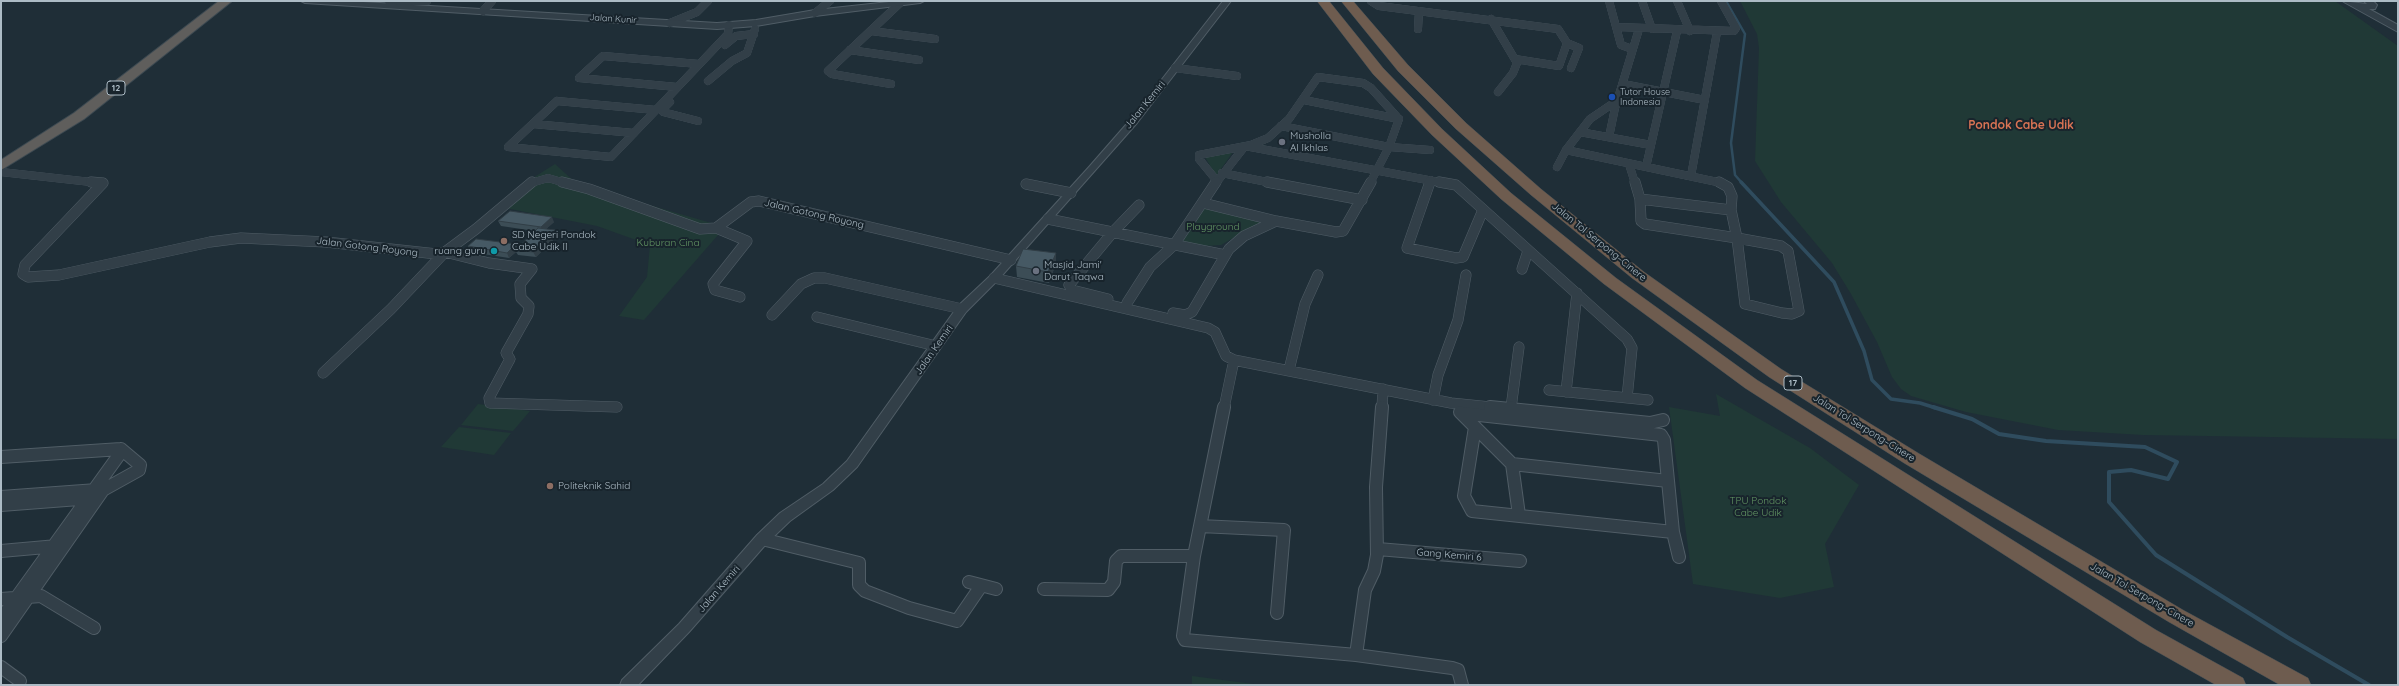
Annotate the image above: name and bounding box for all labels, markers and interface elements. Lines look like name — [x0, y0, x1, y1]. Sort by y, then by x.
street label: Jalan Kunir — [589, 12, 637, 26]
street label: Jalan Kemiri — [1122, 79, 1168, 131]
road number: 12 — [107, 81, 125, 95]
place label: Tutor House Indonesia — [1620, 87, 1670, 108]
marker: Tutor House Indonesia — [1607, 92, 1617, 102]
district label: Pondok Cabe Udik — [1968, 118, 2074, 132]
place label: Musholla Al Ikhlas — [1290, 130, 1331, 154]
marker: Musholla Al Ikhlas — [1277, 137, 1287, 147]
street label: Jalan Gotong Royong — [763, 197, 865, 231]
street label: Jalan Tol Serpong–Cinere — [1549, 200, 1649, 284]
park label: Playground — [1186, 221, 1240, 233]
place label: SD Negeri Pondok Cabe Udik II — [512, 229, 596, 252]
street label: Jalan Gotong Royong — [316, 235, 418, 259]
marker: SD Negeri Pondok Cabe Udik II — [499, 236, 509, 246]
park label: Kuburan Cina — [637, 237, 699, 249]
place label: ruang guru — [434, 245, 486, 257]
marker: ruang guru — [489, 246, 499, 256]
place label: Masjid Jami' Darut Taqwa — [1044, 259, 1104, 282]
marker: Masjid Jami' Darut Taqwa — [1031, 266, 1041, 276]
street label: Jalan Kemiri — [912, 323, 956, 377]
road number: 17 — [1784, 376, 1802, 390]
street label: Jalan Tol Serpong–Cinere — [1811, 392, 1917, 464]
place label: Politeknik Sahid — [558, 480, 630, 492]
marker: Politeknik Sahid — [545, 481, 555, 491]
park label: TPU Pondok Cabe Udik — [1730, 495, 1786, 518]
street label: Gang Kemiri 6 — [1416, 546, 1482, 564]
street label: Jalan Tol Serpong–Cinere — [2088, 560, 2196, 630]
street label: Jalan Kemiri — [695, 563, 743, 615]

